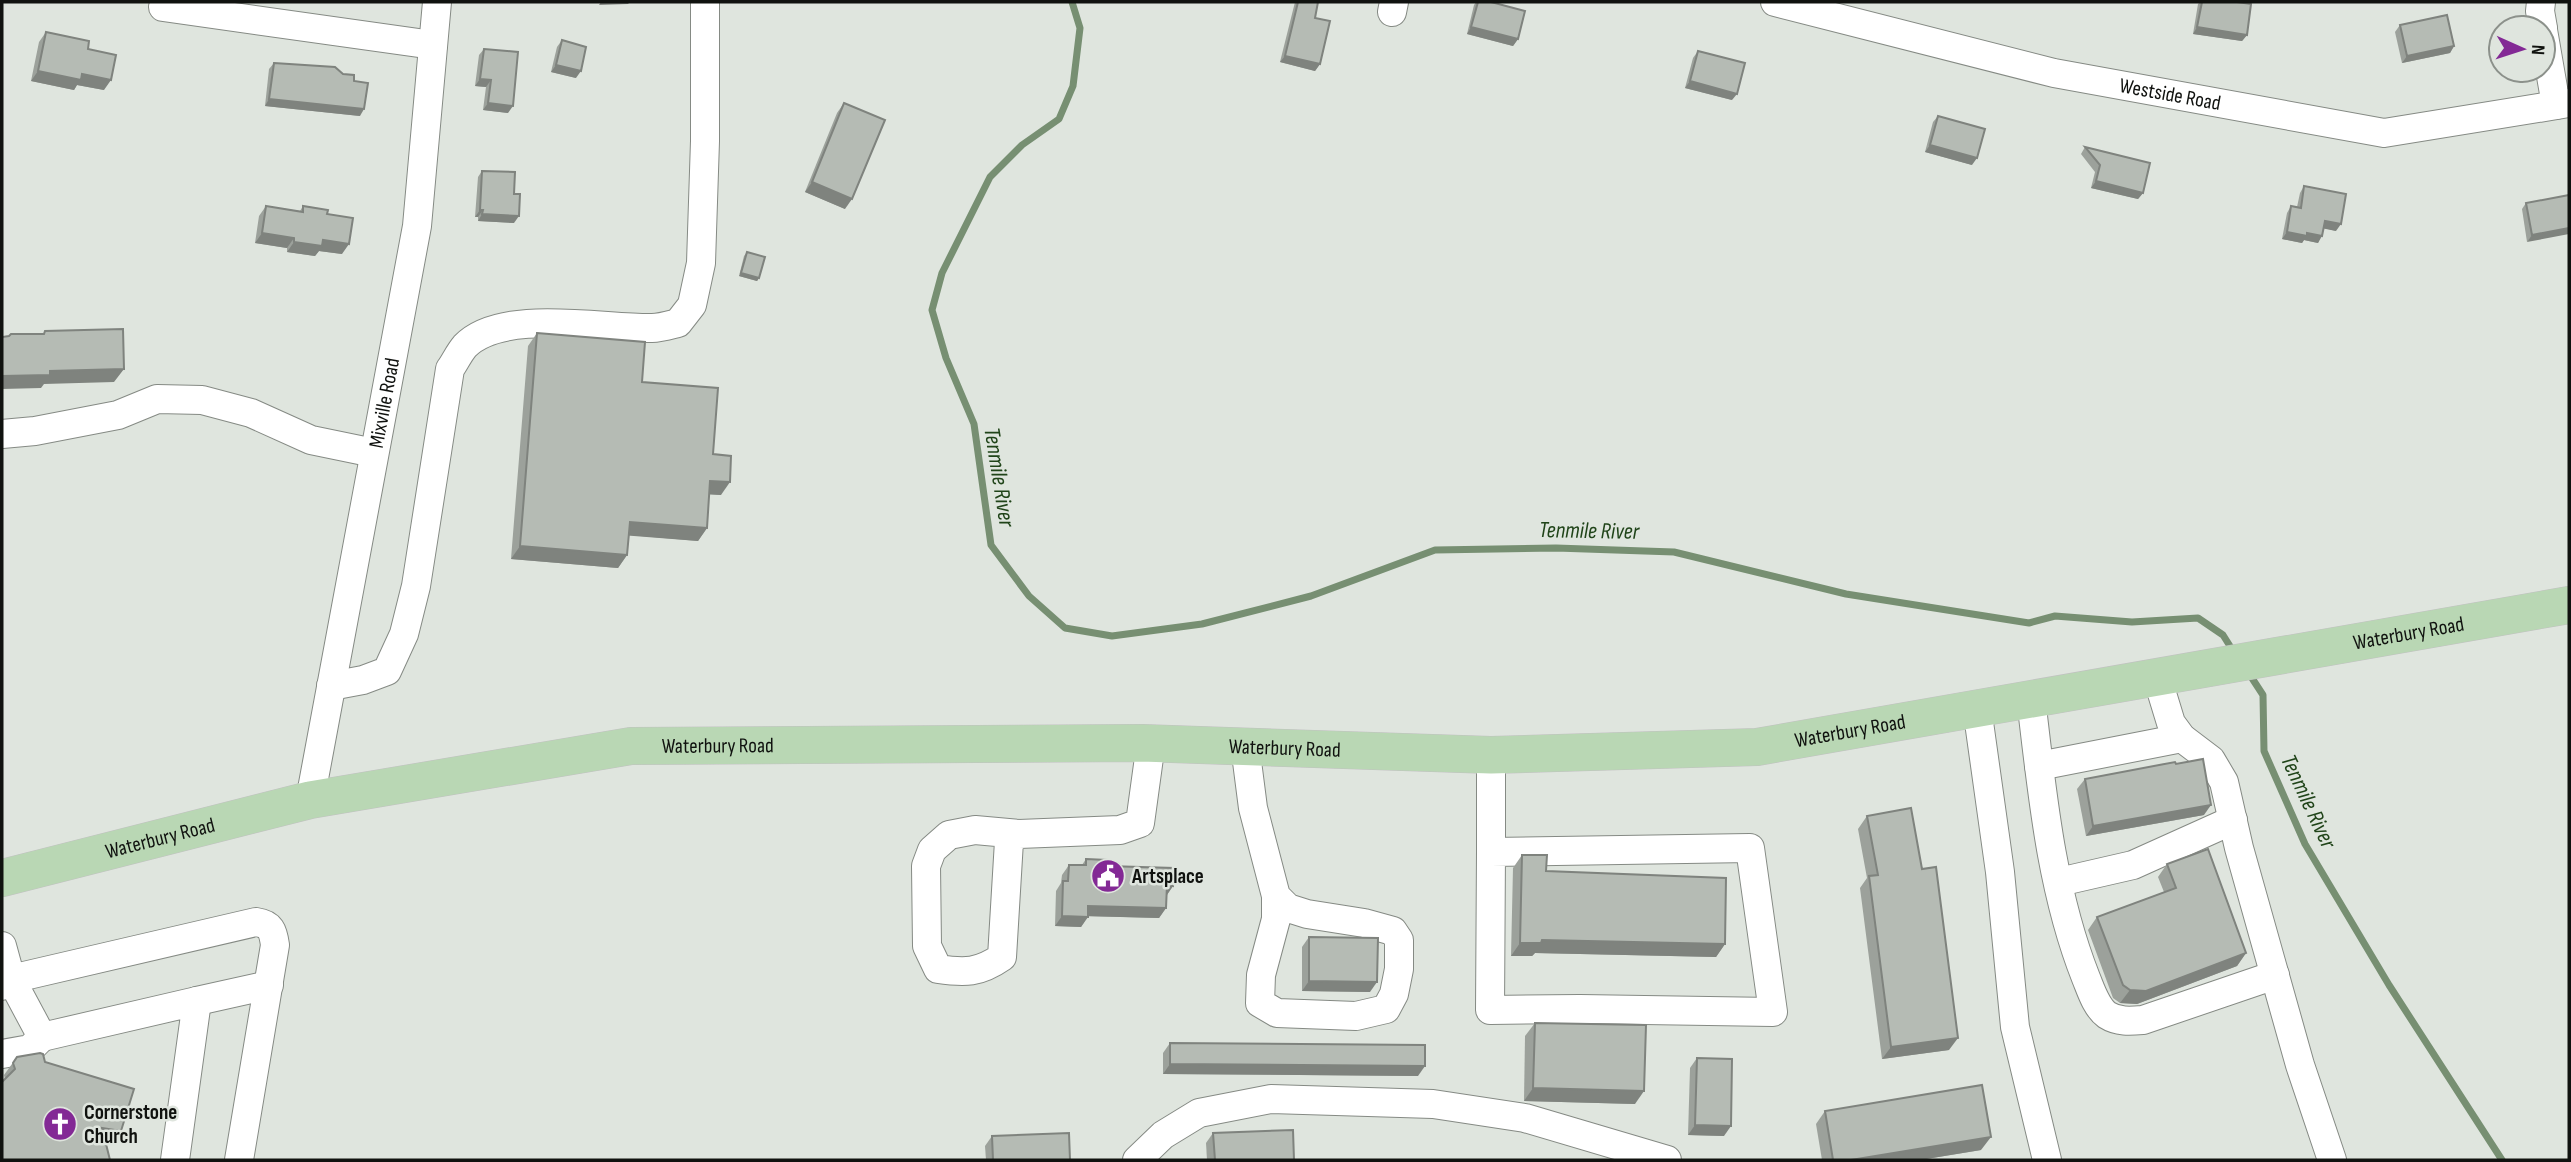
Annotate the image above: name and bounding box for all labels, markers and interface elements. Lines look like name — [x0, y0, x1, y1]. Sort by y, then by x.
north arrow — [2487, 14, 2557, 84]
text: N — [2526, 44, 2549, 55]
street label: Westside Road — [2117, 73, 2223, 116]
street label: Mixville Road — [364, 356, 405, 450]
water label: Tenmile River — [977, 425, 1021, 530]
water label: Tenmile River — [1539, 516, 1641, 546]
street label: Waterbury Road — [2351, 612, 2466, 656]
street label: Waterbury Road — [1793, 709, 1907, 753]
street label: Waterbury Road — [662, 733, 774, 759]
street label: Waterbury Road — [1228, 734, 1341, 763]
water label: Tenmile River — [2274, 750, 2343, 854]
street label: Waterbury Road — [103, 813, 218, 864]
public building icon: Artsplace — [1089, 857, 1127, 895]
place label: Artsplace — [1131, 864, 1204, 889]
place label: Cornerstone Church — [84, 1100, 177, 1149]
church icon: Cornerstone Church — [41, 1105, 79, 1143]

